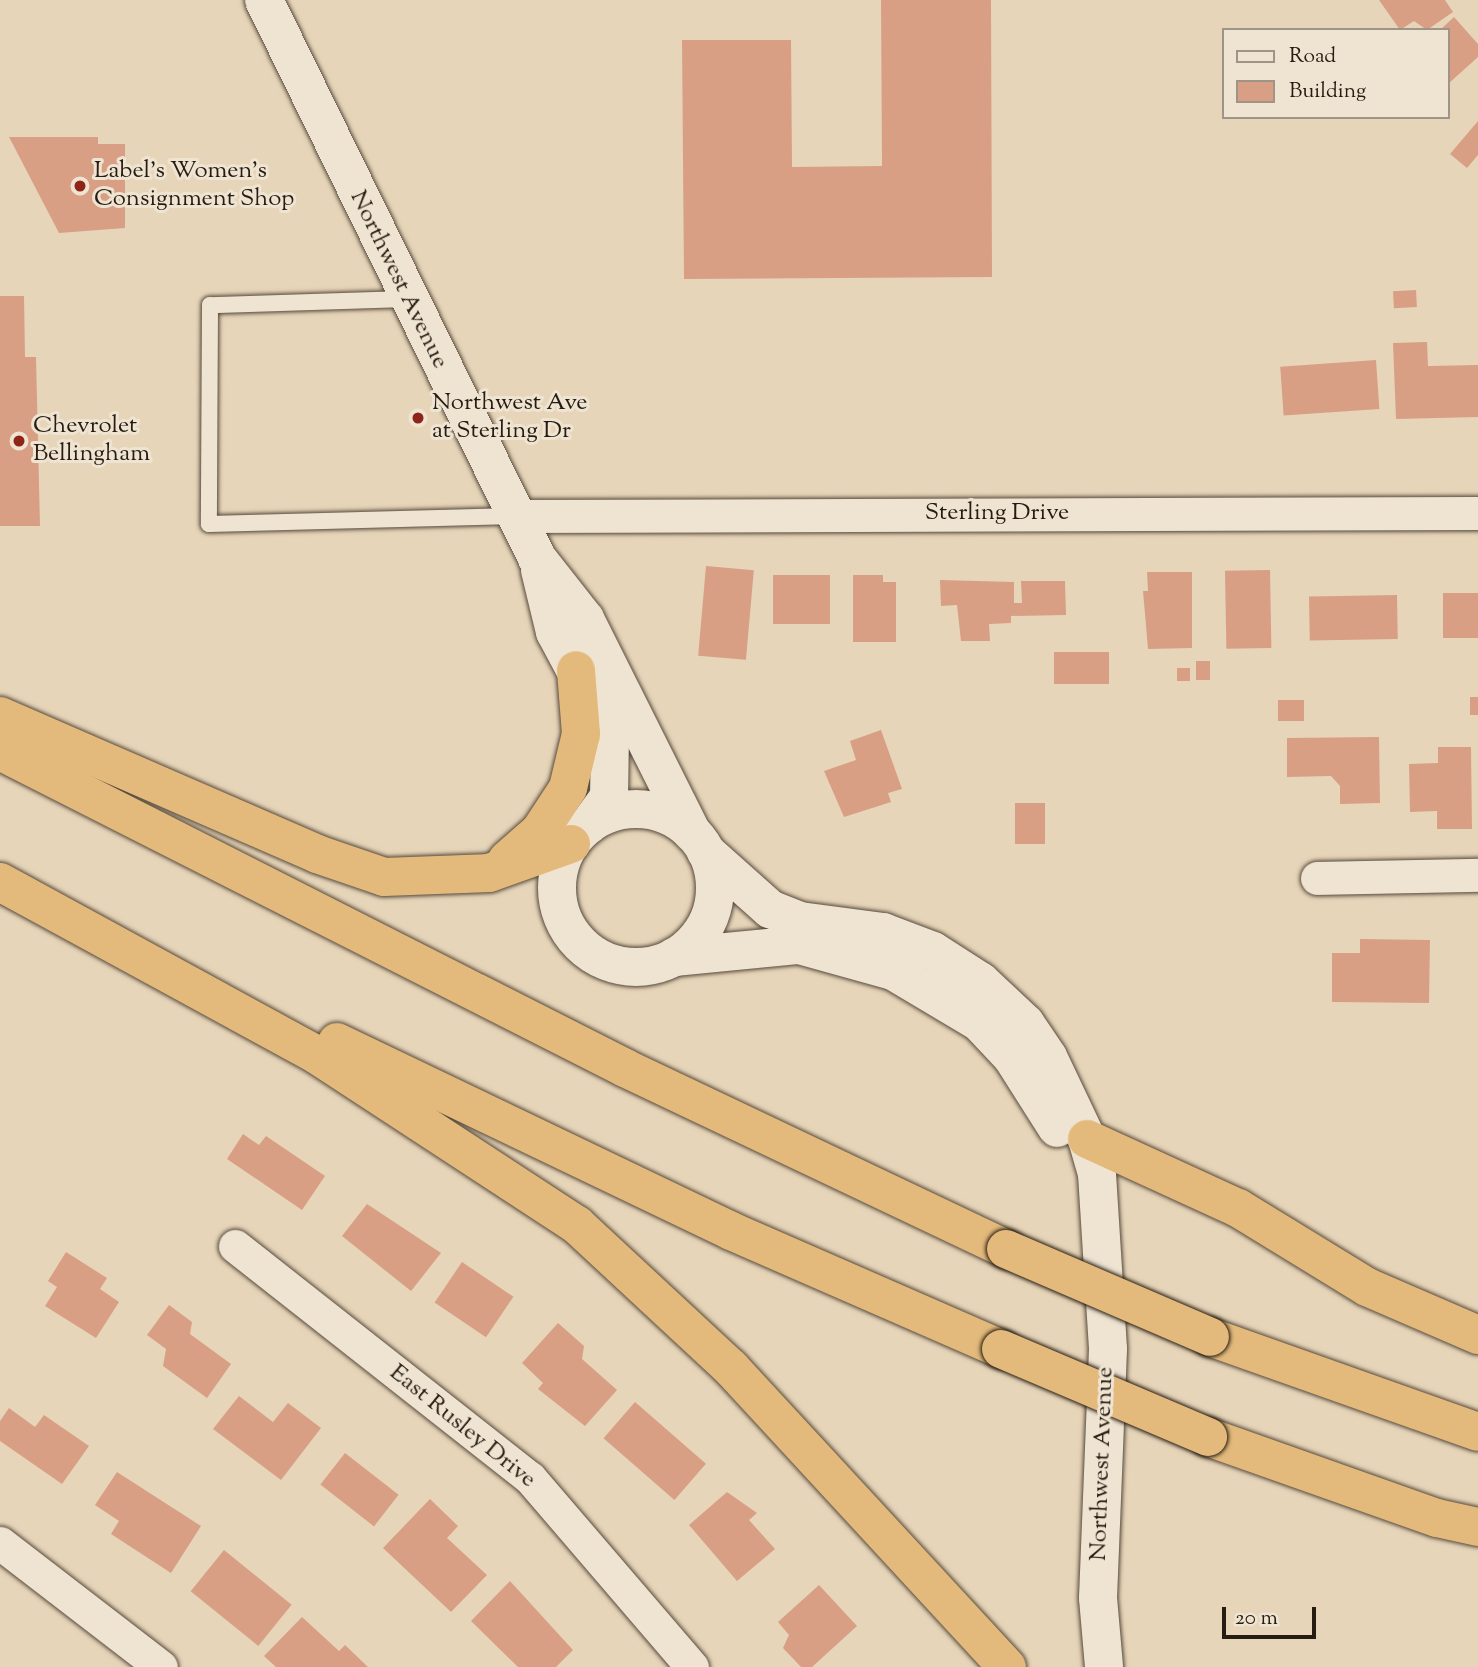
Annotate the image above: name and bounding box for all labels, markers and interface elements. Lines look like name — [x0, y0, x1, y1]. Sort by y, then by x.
legend — [1222, 28, 1450, 119]
text: Road — [1289, 42, 1336, 72]
text: Building — [1289, 77, 1366, 107]
place label: Label's Women's Consignment Shop — [94, 158, 294, 214]
marker: Label's Women's Consignment Shop — [72, 178, 88, 194]
street label: Northwest Avenue — [342, 186, 454, 374]
place label: Northwest Ave at Sterling Dr — [432, 390, 587, 446]
marker: Northwest Ave at Sterling Dr — [410, 410, 426, 426]
place label: Chevrolet Bellingham — [33, 413, 150, 469]
marker: Chevrolet Bellingham — [11, 433, 27, 449]
street label: Sterling Drive — [925, 500, 1069, 528]
street label: East Rusley Drive — [383, 1359, 541, 1495]
street label: Northwest Avenue — [1085, 1366, 1121, 1562]
scale bar — [1226, 1594, 1320, 1638]
text: 20 m — [1235, 1604, 1278, 1634]

